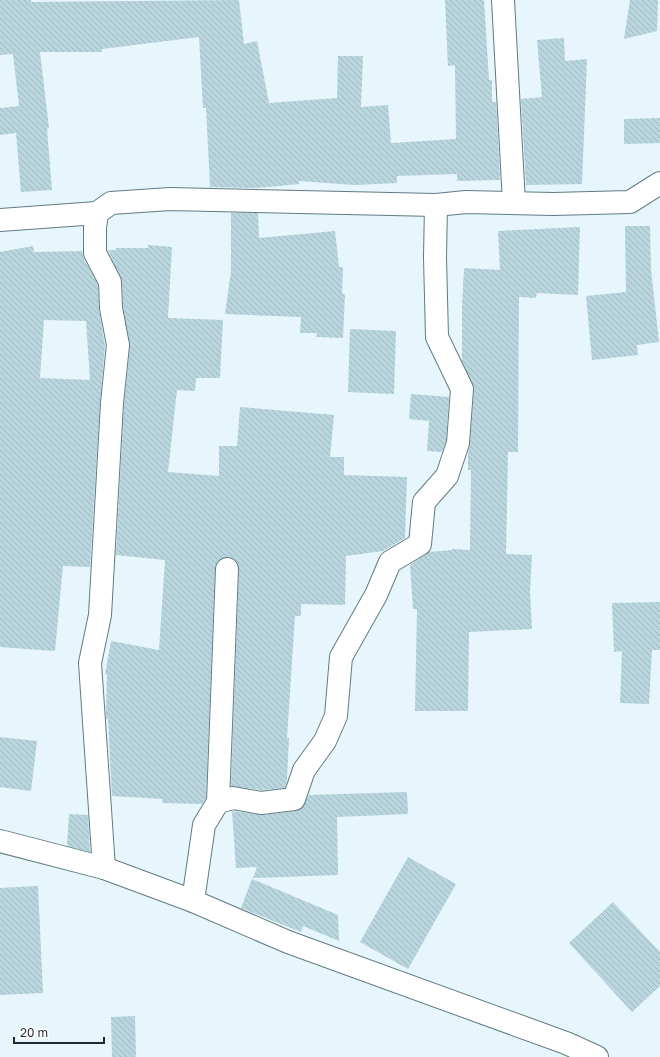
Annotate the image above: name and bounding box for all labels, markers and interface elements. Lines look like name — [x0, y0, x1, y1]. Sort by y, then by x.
scale bar — [14, 1019, 104, 1045]
text: 20 m — [20, 1025, 48, 1040]

